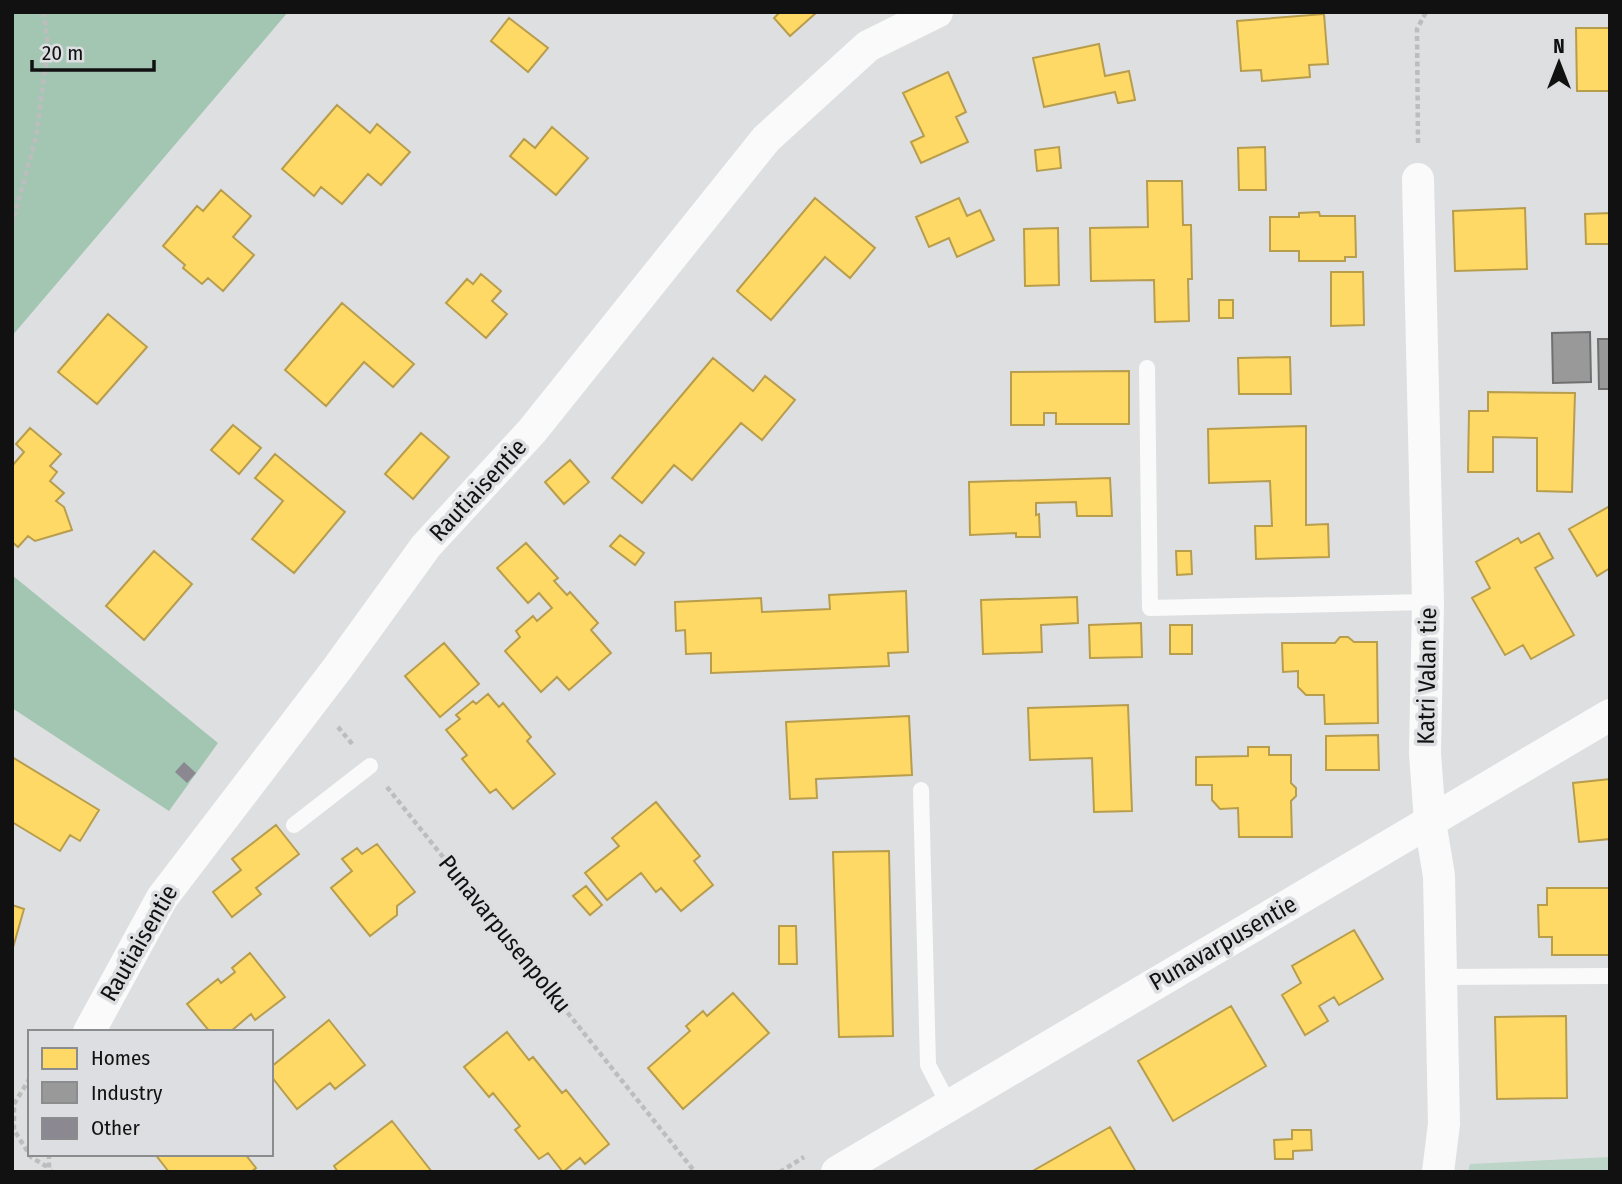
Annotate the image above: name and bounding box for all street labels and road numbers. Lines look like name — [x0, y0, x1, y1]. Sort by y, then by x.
street label: Rautiaisentie — [424, 433, 532, 547]
street label: Katri Valan tie — [1412, 607, 1442, 745]
street label: Punavarpusenpolku — [433, 850, 577, 1018]
street label: Rautiaisentie — [95, 880, 183, 1006]
street label: Punavarpusentie — [1145, 890, 1301, 996]

